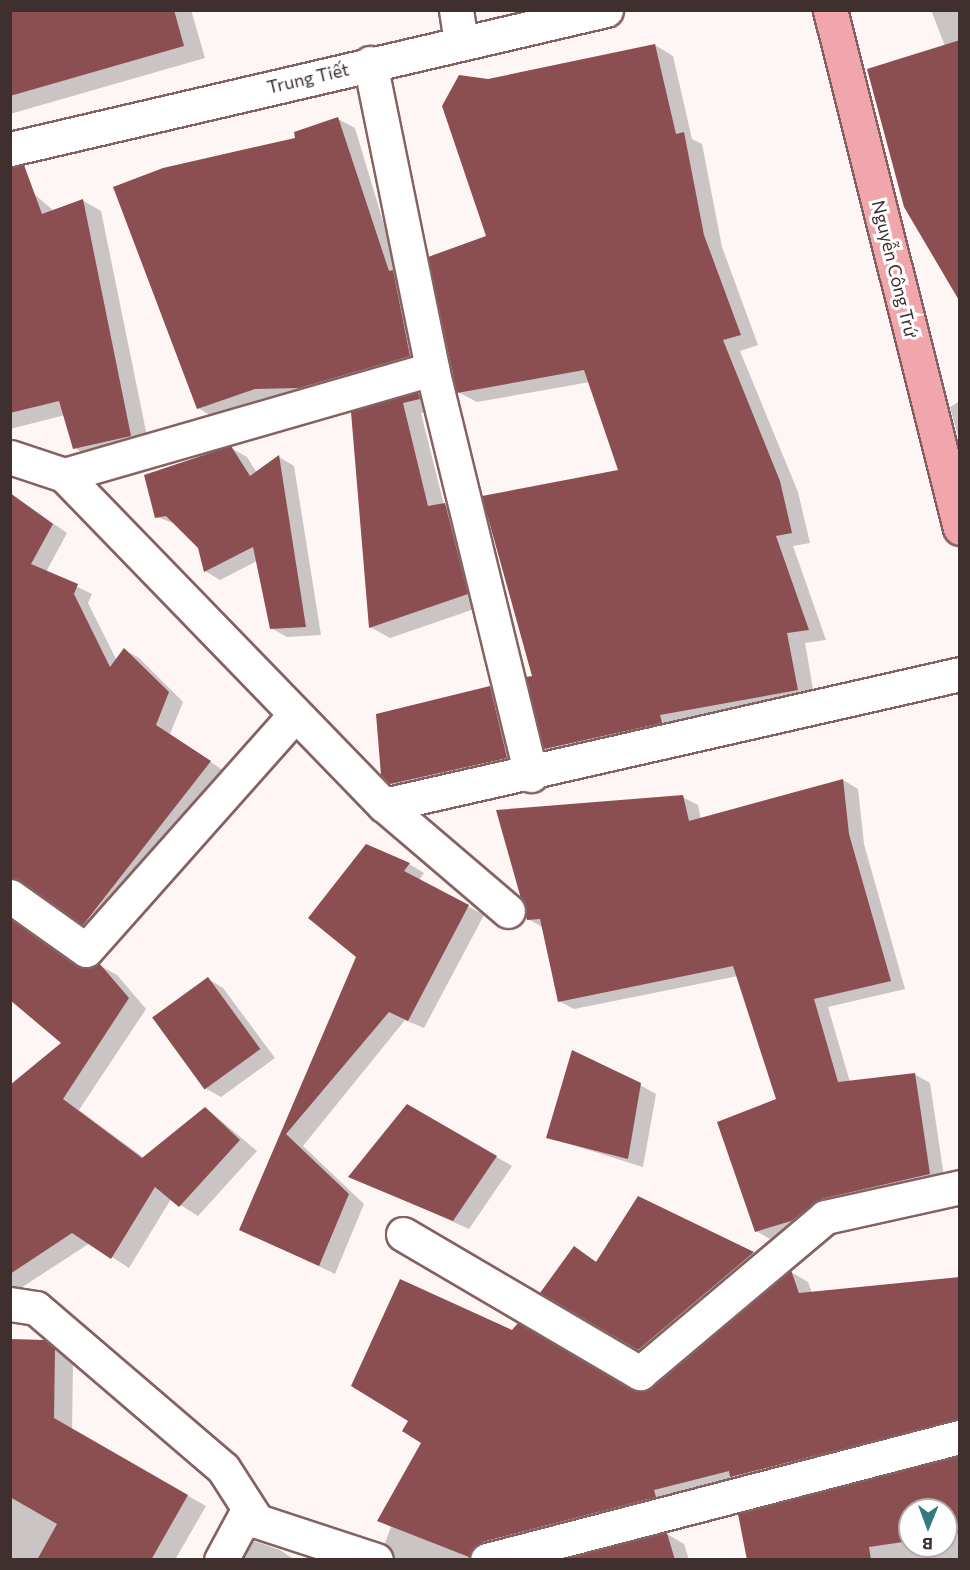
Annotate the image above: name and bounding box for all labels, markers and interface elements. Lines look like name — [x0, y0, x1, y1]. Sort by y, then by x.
street label: Trung Tiết — [265, 58, 351, 98]
street label: Nguyễn Công Trứ — [867, 198, 923, 340]
north arrow — [898, 1498, 958, 1558]
text: B — [922, 1535, 933, 1554]

